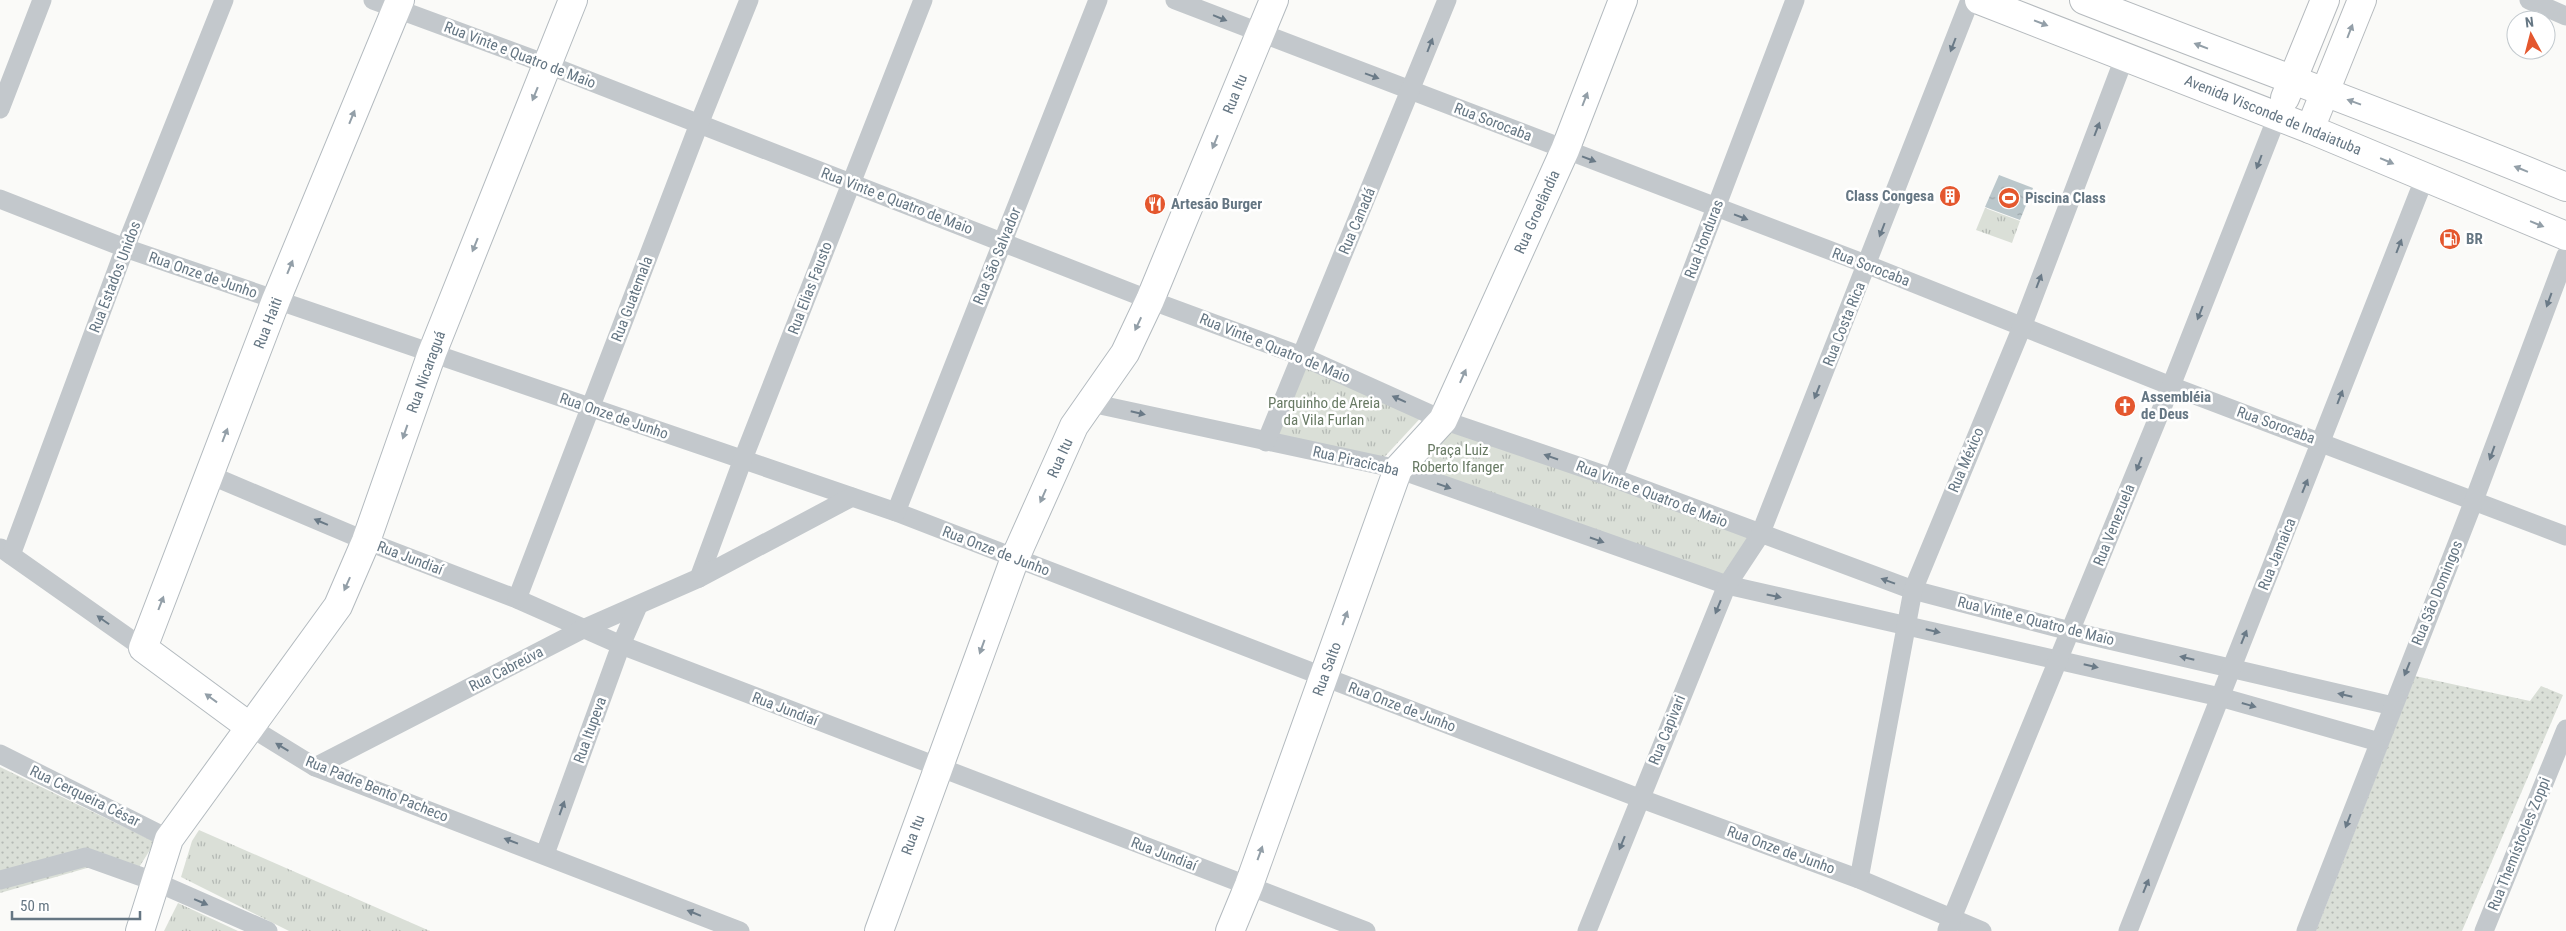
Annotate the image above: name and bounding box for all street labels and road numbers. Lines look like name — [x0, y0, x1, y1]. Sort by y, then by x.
street label: Rua Vinte e Quatro de Maio — [442, 18, 598, 92]
street label: Rua Itu — [1219, 71, 1251, 117]
street label: Avenida Visconde de Indaiatuba — [2182, 71, 2364, 159]
street label: Rua Sorocaba — [1452, 99, 1534, 145]
street label: Rua Vinte e Quatro de Maio — [819, 164, 975, 238]
street label: Rua Groelândia — [1511, 167, 1563, 257]
street label: Rua Canadá — [1335, 185, 1379, 257]
street label: Rua Honduras — [1681, 197, 1727, 281]
street label: Rua São Salvador — [969, 204, 1025, 307]
street label: Rua Estados Unidos — [85, 219, 145, 335]
street label: Rua Elias Fausto — [784, 239, 836, 337]
street label: Rua Sorocaba — [1830, 244, 1912, 290]
street label: Rua Onze de Junho — [146, 248, 260, 302]
street label: Rua Guatemala — [608, 254, 656, 344]
street label: Rua Costa Rica — [1819, 279, 1869, 369]
street label: Rua Haiti — [250, 295, 286, 351]
street label: Rua Vinte e Quatro de Maio — [1197, 309, 1353, 387]
street label: Rua Nicaraguá — [403, 329, 449, 415]
street label: Rua Onze de Junho — [557, 389, 671, 443]
street label: Rua Sorocaba — [2234, 403, 2318, 447]
street label: Rua México — [1944, 425, 1988, 495]
street label: Rua Itu — [1043, 435, 1077, 481]
street label: Rua Piracicaba — [1311, 442, 1401, 480]
street label: Rua Vinte e Quatro de Maio — [1574, 457, 1730, 531]
street label: Rua Venezuela — [2089, 481, 2139, 569]
street label: Rua Jamaica — [2254, 515, 2300, 593]
street label: Rua Onze de Junho — [940, 522, 1052, 580]
street label: Rua Jundiaí — [374, 537, 447, 579]
street label: Rua São Domingos — [2408, 538, 2466, 648]
street label: Rua Vinte e Quatro de Maio — [1956, 593, 2116, 649]
street label: Rua Salto — [1309, 640, 1345, 698]
street label: Rua Cabreúva — [466, 643, 546, 695]
street label: Rua Onze de Junho — [1346, 678, 1458, 736]
street label: Rua Jundiaí — [749, 688, 822, 730]
street label: Rua Capivari — [1645, 692, 1689, 768]
street label: Rua Itupeva — [570, 694, 610, 766]
street label: Rua Padre Bento Pacheco — [303, 752, 451, 826]
street label: Rua Cerqueira César — [27, 762, 143, 831]
street label: Rua Themístocles Zoppi — [2484, 775, 2554, 913]
street label: Rua Itu — [897, 813, 929, 857]
street label: Rua Onze de Junho — [1725, 822, 1837, 878]
street label: Rua Jundiaí — [1128, 833, 1201, 875]

